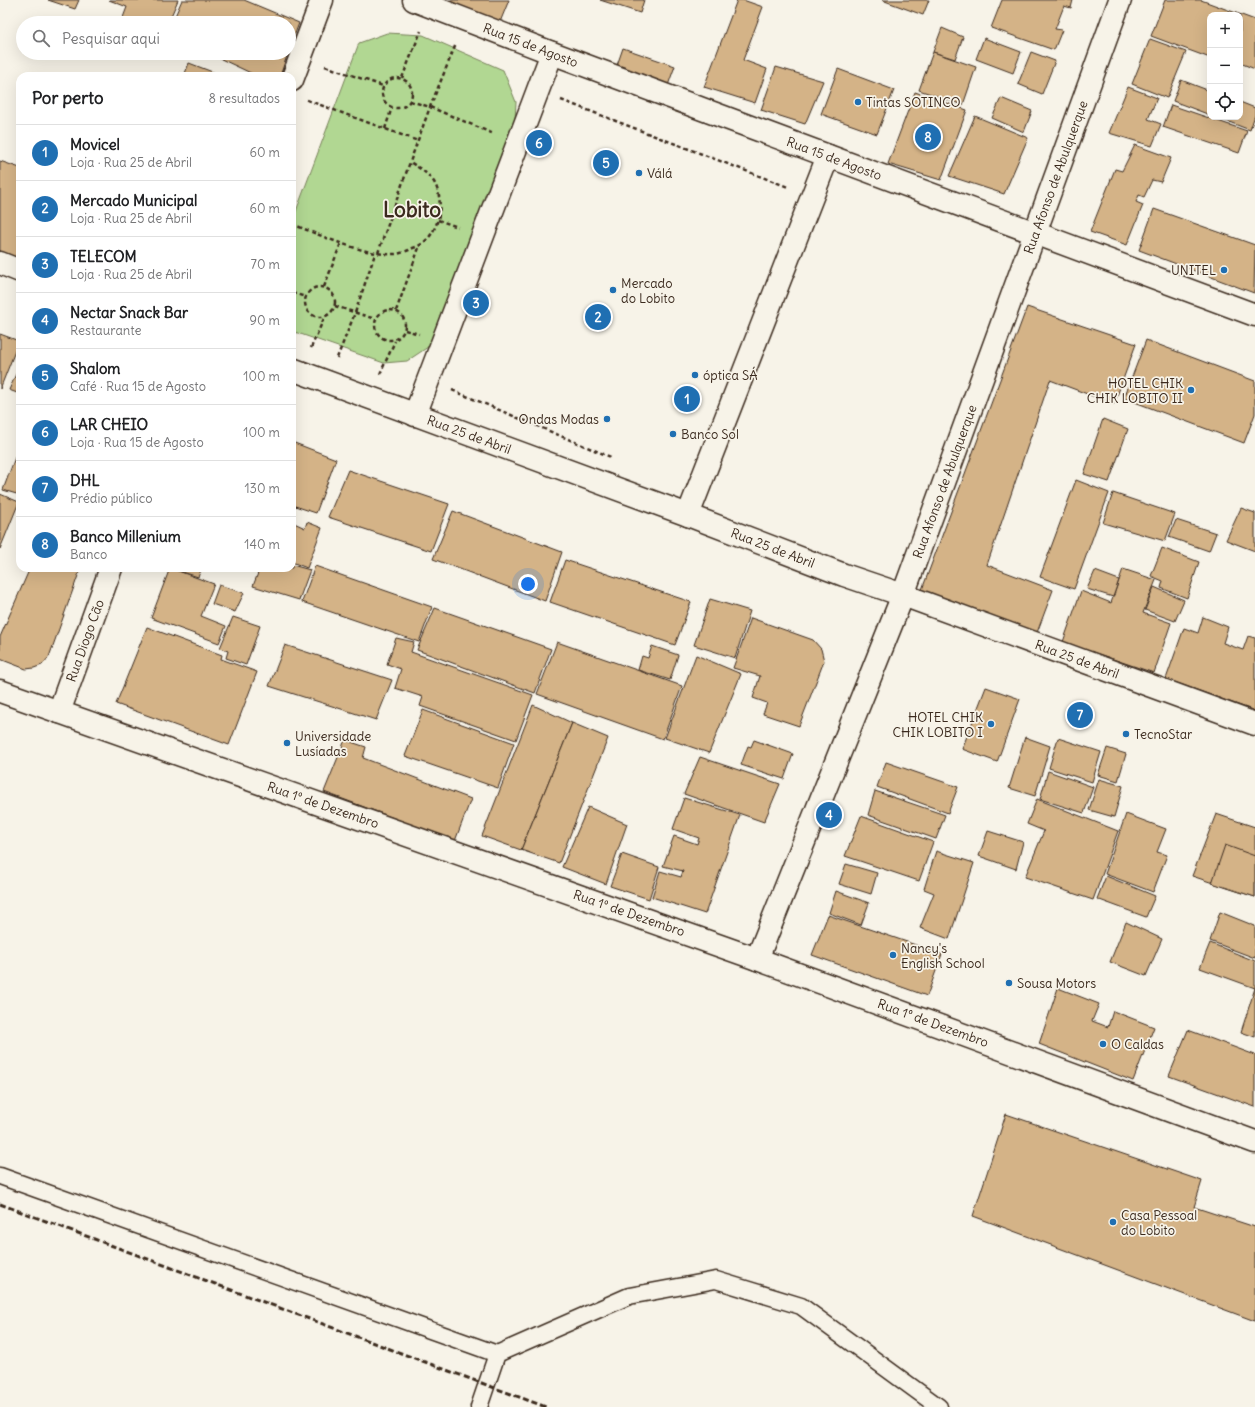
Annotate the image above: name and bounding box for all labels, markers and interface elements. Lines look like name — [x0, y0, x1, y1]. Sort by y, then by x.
map controls — [1207, 12, 1243, 120]
button: + — [1207, 12, 1243, 48]
search box — [16, 16, 296, 60]
street label: Rua 15 de Agosto — [481, 19, 581, 71]
icon: search — [30, 27, 52, 49]
text: Pesquisar aqui — [62, 29, 160, 48]
button: − — [1207, 48, 1243, 84]
button: locate — [1207, 84, 1243, 120]
text: Por perto — [32, 87, 103, 109]
text: 8 resultados — [208, 90, 280, 107]
place label: Tintas SOTINCO — [866, 94, 961, 111]
marker: Tintas SOTINCO — [853, 97, 863, 107]
street label: Rua Afonso de Abulquerque — [1020, 98, 1091, 256]
pin: 8 — [915, 122, 941, 152]
pin: 6 — [526, 128, 552, 158]
street label: Rua 15 de Agosto — [784, 133, 884, 184]
text: Movicel — [70, 135, 120, 154]
text: 1 — [42, 144, 48, 161]
text: 60 m — [249, 144, 280, 161]
pin: 5 — [593, 148, 619, 178]
text: Loja · Rua 25 de Abril — [70, 154, 192, 171]
place label: Válá — [647, 165, 672, 182]
marker: Válá — [634, 168, 644, 178]
text: Mercado Municipal — [70, 191, 197, 210]
district label: Lobito — [383, 196, 441, 223]
text: 2 — [41, 200, 49, 217]
text: 60 m — [249, 200, 280, 217]
text: Loja · Rua 25 de Abril — [70, 210, 192, 227]
text: TELECOM — [70, 247, 137, 266]
text: 3 — [41, 256, 49, 273]
text: 70 m — [251, 256, 280, 273]
place label: UNITEL — [1171, 262, 1216, 279]
marker: UNITEL — [1219, 265, 1229, 275]
text: Loja · Rua 25 de Abril — [70, 266, 192, 283]
place label: Mercado do Lobito — [621, 275, 675, 307]
marker: Mercado do Lobito — [608, 285, 618, 295]
pin: 3 — [463, 288, 489, 318]
pin: 2 — [585, 302, 611, 332]
text: Nectar Snack Bar — [70, 303, 188, 322]
text: 4 — [41, 312, 49, 329]
text: 90 m — [249, 312, 280, 329]
text: Restaurante — [70, 322, 142, 339]
text: Shalom — [70, 359, 121, 378]
place label: óptica SÁ — [703, 366, 758, 384]
text: 5 — [41, 368, 49, 385]
text: 100 m — [243, 368, 280, 385]
marker: óptica SÁ — [690, 370, 700, 380]
place label: HOTEL CHIK CHIK LOBITO II — [1087, 375, 1183, 407]
text: Café · Rua 15 de Agosto — [70, 378, 206, 395]
pin: 1 — [674, 384, 700, 414]
marker: HOTEL CHIK CHIK LOBITO II — [1186, 385, 1196, 395]
street label: Rua Afonso de Abulquerque — [909, 402, 980, 561]
street label: Rua 25 de Abril — [425, 411, 514, 458]
place label: Ondas Modas — [519, 411, 599, 428]
marker: Ondas Modas — [602, 414, 612, 424]
text: LAR CHEIO — [70, 415, 148, 434]
text: 6 — [41, 424, 49, 441]
text: 100 m — [243, 424, 280, 441]
place label: Banco Sol — [681, 426, 739, 443]
marker: Banco Sol — [668, 429, 678, 439]
text: Loja · Rua 15 de Agosto — [70, 434, 204, 451]
text: DHL — [70, 471, 100, 490]
text: 7 — [42, 480, 48, 497]
text: 130 m — [244, 480, 280, 497]
text: Prédio público — [70, 490, 153, 507]
street label: Rua 25 de Abril — [729, 524, 817, 571]
text: Banco Millenium — [70, 527, 181, 546]
text: 8 — [41, 536, 49, 553]
text: 140 m — [244, 536, 280, 553]
text: Banco — [70, 546, 107, 563]
your location — [518, 574, 538, 594]
street label: Rua Diogo Cão — [62, 597, 108, 684]
street label: Rua 25 de Abril — [1033, 636, 1122, 682]
pin: 7 — [1067, 700, 1093, 730]
place label: HOTEL CHIK CHIK LOBITO I — [893, 709, 983, 741]
marker: HOTEL CHIK CHIK LOBITO I — [986, 719, 996, 729]
place label: TecnoStar — [1134, 726, 1193, 743]
place label: Universidade Lusíadas — [295, 728, 371, 760]
marker: TecnoStar — [1121, 729, 1131, 739]
marker: Universidade Lusíadas — [282, 738, 292, 748]
street label: Rua 1º de Dezembro — [265, 778, 381, 832]
pin: 4 — [816, 800, 842, 830]
street label: Rua 1º de Dezembro — [571, 886, 687, 940]
place label: Nancy's English School — [901, 940, 985, 972]
marker: Nancy's English School — [888, 950, 898, 960]
place label: Sousa Motors — [1017, 975, 1096, 992]
marker: Sousa Motors — [1004, 978, 1014, 988]
street label: Rua 1º de Dezembro — [875, 995, 991, 1051]
place label: O Caldas — [1111, 1036, 1164, 1053]
marker: O Caldas — [1098, 1039, 1108, 1049]
place label: Casa Pessoal do Lobito — [1121, 1207, 1197, 1239]
marker: Casa Pessoal do Lobito — [1108, 1217, 1118, 1227]

